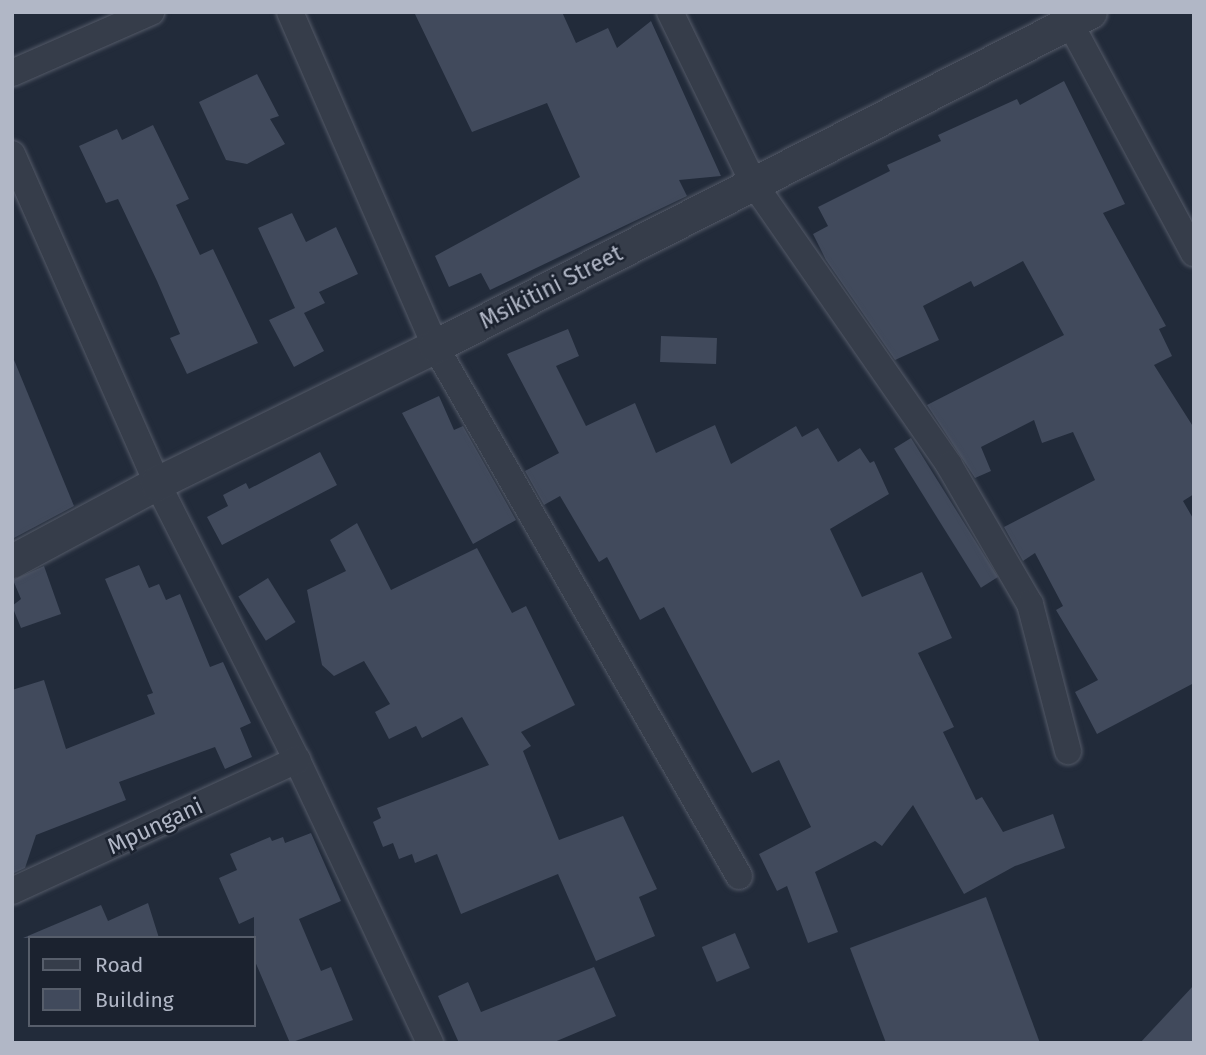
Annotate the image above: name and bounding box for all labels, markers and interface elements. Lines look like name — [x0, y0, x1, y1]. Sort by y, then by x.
street label: Msikitini Street — [475, 239, 627, 335]
street label: Mpungani — [103, 792, 207, 860]
legend — [28, 936, 256, 1027]
text: Road — [95, 952, 143, 978]
text: Building — [95, 987, 174, 1013]

